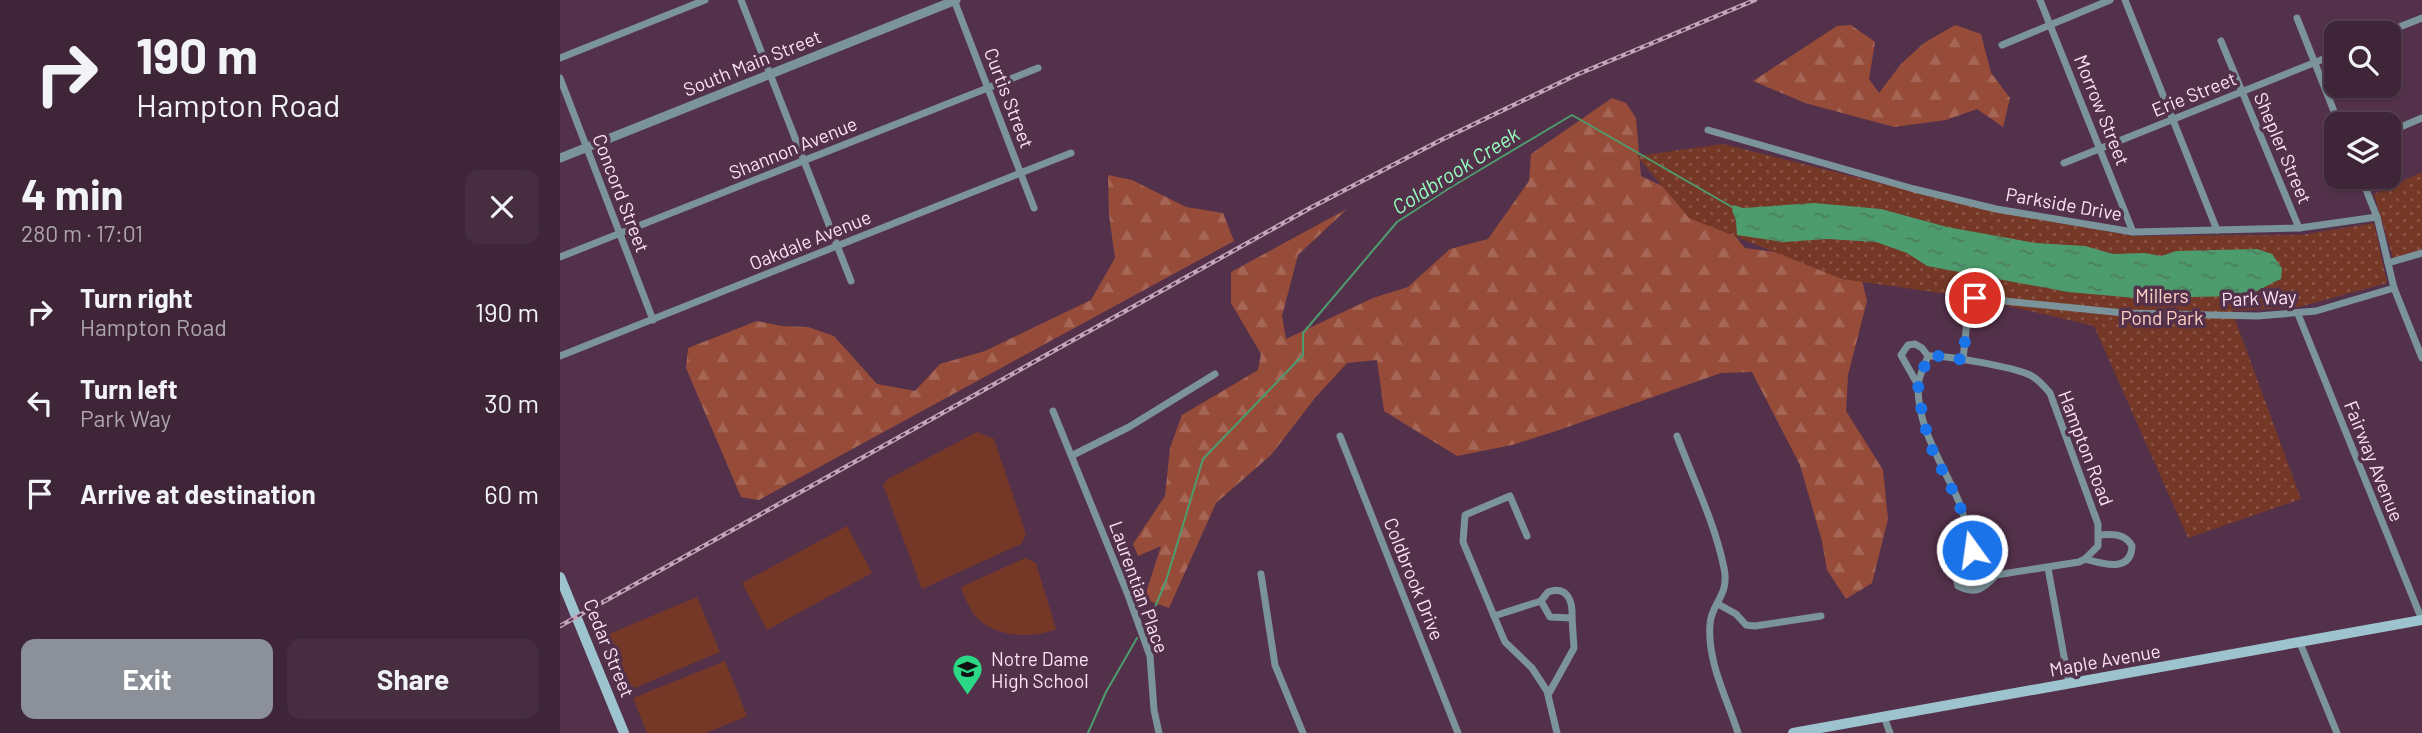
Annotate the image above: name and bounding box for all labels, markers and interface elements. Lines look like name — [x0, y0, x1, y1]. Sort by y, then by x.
map controls — [2324, 21, 2401, 189]
button: search — [2324, 21, 2401, 98]
street label: South Main Street — [680, 24, 824, 101]
text: 190 m — [136, 25, 258, 84]
icon: right — [21, 28, 112, 119]
street label: Curtis Street — [980, 44, 1039, 151]
street label: Morrow Street — [2070, 51, 2135, 168]
street label: Erie Street — [2148, 66, 2239, 121]
text: Hampton Road — [136, 85, 340, 123]
street label: Shepler Street — [2250, 89, 2317, 207]
street label: Shannon Avenue — [725, 111, 860, 184]
button: layers — [2324, 112, 2401, 189]
water label: Coldbrook Creek — [1387, 120, 1524, 219]
street label: Concord Street — [588, 130, 655, 255]
text: 4 min — [21, 168, 124, 218]
button: close — [465, 170, 539, 244]
street label: Parkside Drive — [2004, 182, 2124, 225]
street label: Oakdale Avenue — [746, 205, 874, 274]
text: 280 m · 17:01 — [21, 219, 143, 247]
pin — [1945, 268, 2005, 328]
icon: arrive — [1956, 279, 1994, 317]
text: Turn right — [80, 282, 193, 313]
park label: Millers Pond Park — [2121, 284, 2203, 329]
street label: Park Way — [2221, 285, 2297, 310]
icon: right — [21, 293, 59, 331]
text: 190 m — [475, 296, 539, 327]
text: Hampton Road — [80, 313, 227, 341]
text: Turn left — [80, 373, 178, 404]
icon: left — [21, 384, 59, 422]
text: 30 m — [484, 387, 539, 418]
street label: Hampton Road — [2054, 387, 2119, 509]
street label: Fairway Avenue — [2340, 397, 2409, 525]
text: Park Way — [80, 404, 171, 432]
icon: arrive — [21, 475, 59, 513]
text: Arrive at destination — [80, 478, 316, 509]
text: 60 m — [484, 478, 539, 509]
position arrow — [1935, 513, 2009, 587]
street label: Coldbrook Drive — [1379, 514, 1450, 643]
street label: Laurentian Place — [1105, 518, 1174, 656]
street label: Cedar Street — [579, 595, 640, 700]
street label: Maple Avenue — [2048, 638, 2162, 681]
button: Exit — [21, 639, 273, 719]
button: Share — [287, 639, 539, 719]
place label: Notre Dame High School — [991, 647, 1089, 692]
school or university icon: Notre Dame High School — [951, 653, 985, 697]

